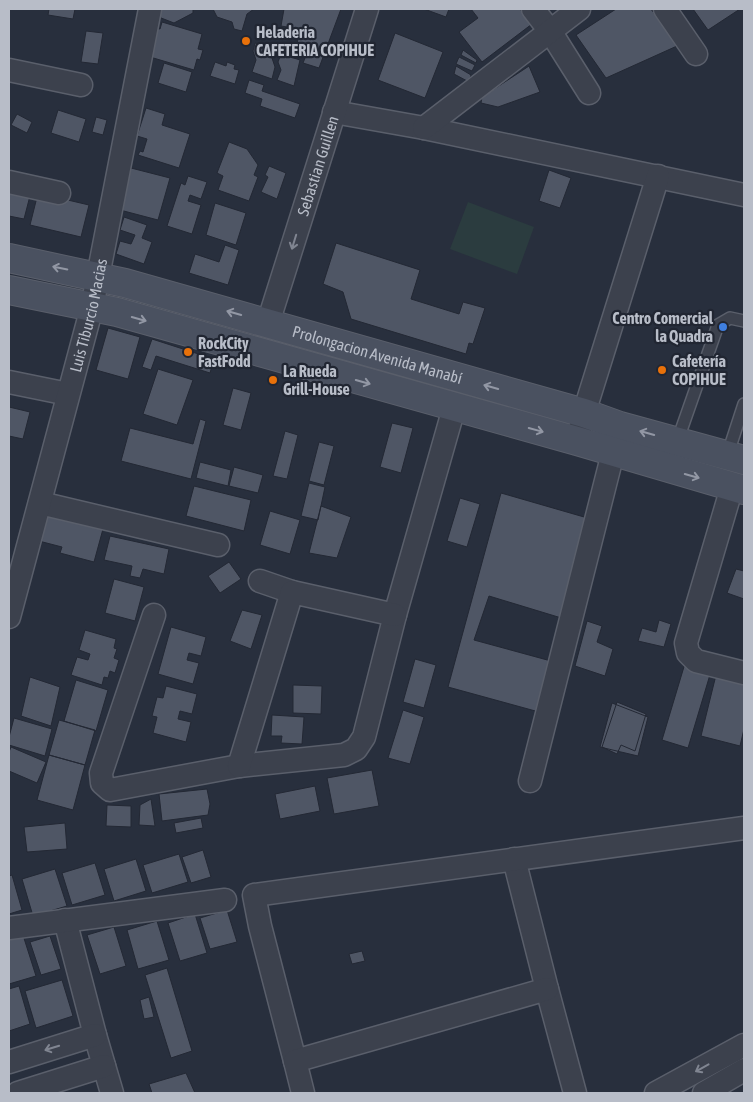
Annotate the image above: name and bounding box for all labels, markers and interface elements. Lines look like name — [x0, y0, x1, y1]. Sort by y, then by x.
place label: Heladeria CAFETERIA COPIHUE — [256, 23, 374, 59]
marker: Heladeria CAFETERIA COPIHUE — [240, 35, 252, 47]
street label: Sebastian Guillen — [293, 113, 342, 218]
one-way arrow — [288, 234, 298, 250]
street label: Luis Tiburcio Macias — [66, 257, 110, 374]
one-way arrow — [52, 263, 68, 273]
one-way arrow — [226, 308, 242, 318]
place label: Centro Comercial la Quadra — [612, 309, 714, 345]
one-way arrow — [131, 314, 147, 324]
marker: Centro Comercial la Quadra — [717, 321, 729, 333]
street label: Prolongacion Avenida Manabí — [290, 322, 465, 387]
place label: RockCity FastFodd — [198, 334, 251, 370]
marker: RockCity FastFodd — [182, 346, 194, 358]
place label: Cafetería COPIHUE — [672, 352, 726, 388]
place label: La Rueda Grill-House — [283, 362, 350, 398]
marker: Cafetería COPIHUE — [656, 364, 668, 376]
marker: La Rueda Grill-House — [267, 374, 279, 386]
one-way arrow — [355, 377, 371, 387]
one-way arrow — [483, 381, 499, 391]
one-way arrow — [528, 426, 544, 436]
one-way arrow — [639, 428, 655, 438]
one-way arrow — [684, 471, 700, 481]
one-way arrow — [44, 1044, 60, 1054]
one-way arrow — [695, 1064, 709, 1074]

